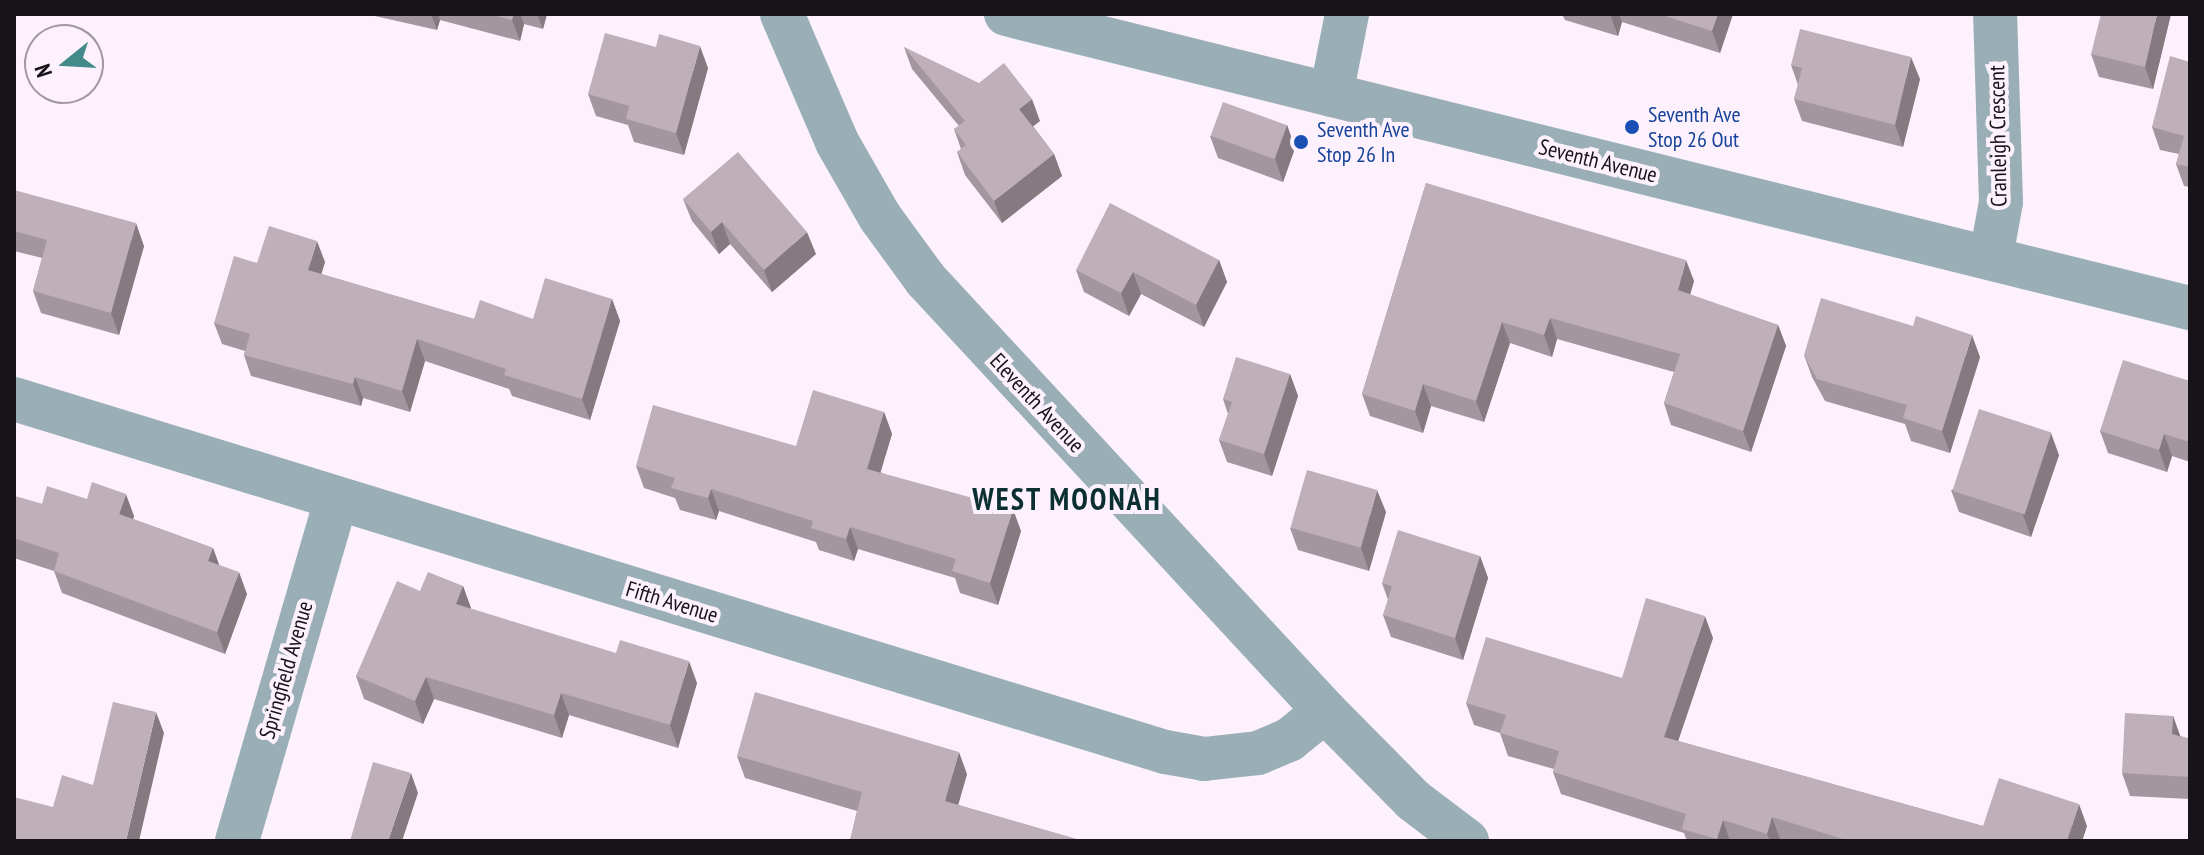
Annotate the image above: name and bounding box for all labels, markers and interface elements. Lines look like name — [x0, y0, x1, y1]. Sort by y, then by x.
north arrow — [24, 24, 104, 104]
text: N — [28, 61, 58, 81]
street label: Cranleigh Crescent — [1984, 65, 2012, 207]
place label: Seventh Ave Stop 26 Out — [1648, 101, 1741, 152]
place label: Seventh Ave Stop 26 In — [1317, 116, 1410, 168]
marker: Seventh Ave Stop 26 Out — [1623, 118, 1641, 136]
marker: Seventh Ave Stop 26 In — [1292, 133, 1310, 151]
street label: Seventh Avenue — [1536, 134, 1660, 188]
street label: Eleventh Avenue — [984, 348, 1090, 458]
district label: WEST MOONAH — [972, 481, 1162, 517]
street label: Fifth Avenue — [623, 575, 721, 629]
street label: Springfield Avenue — [254, 598, 318, 742]

